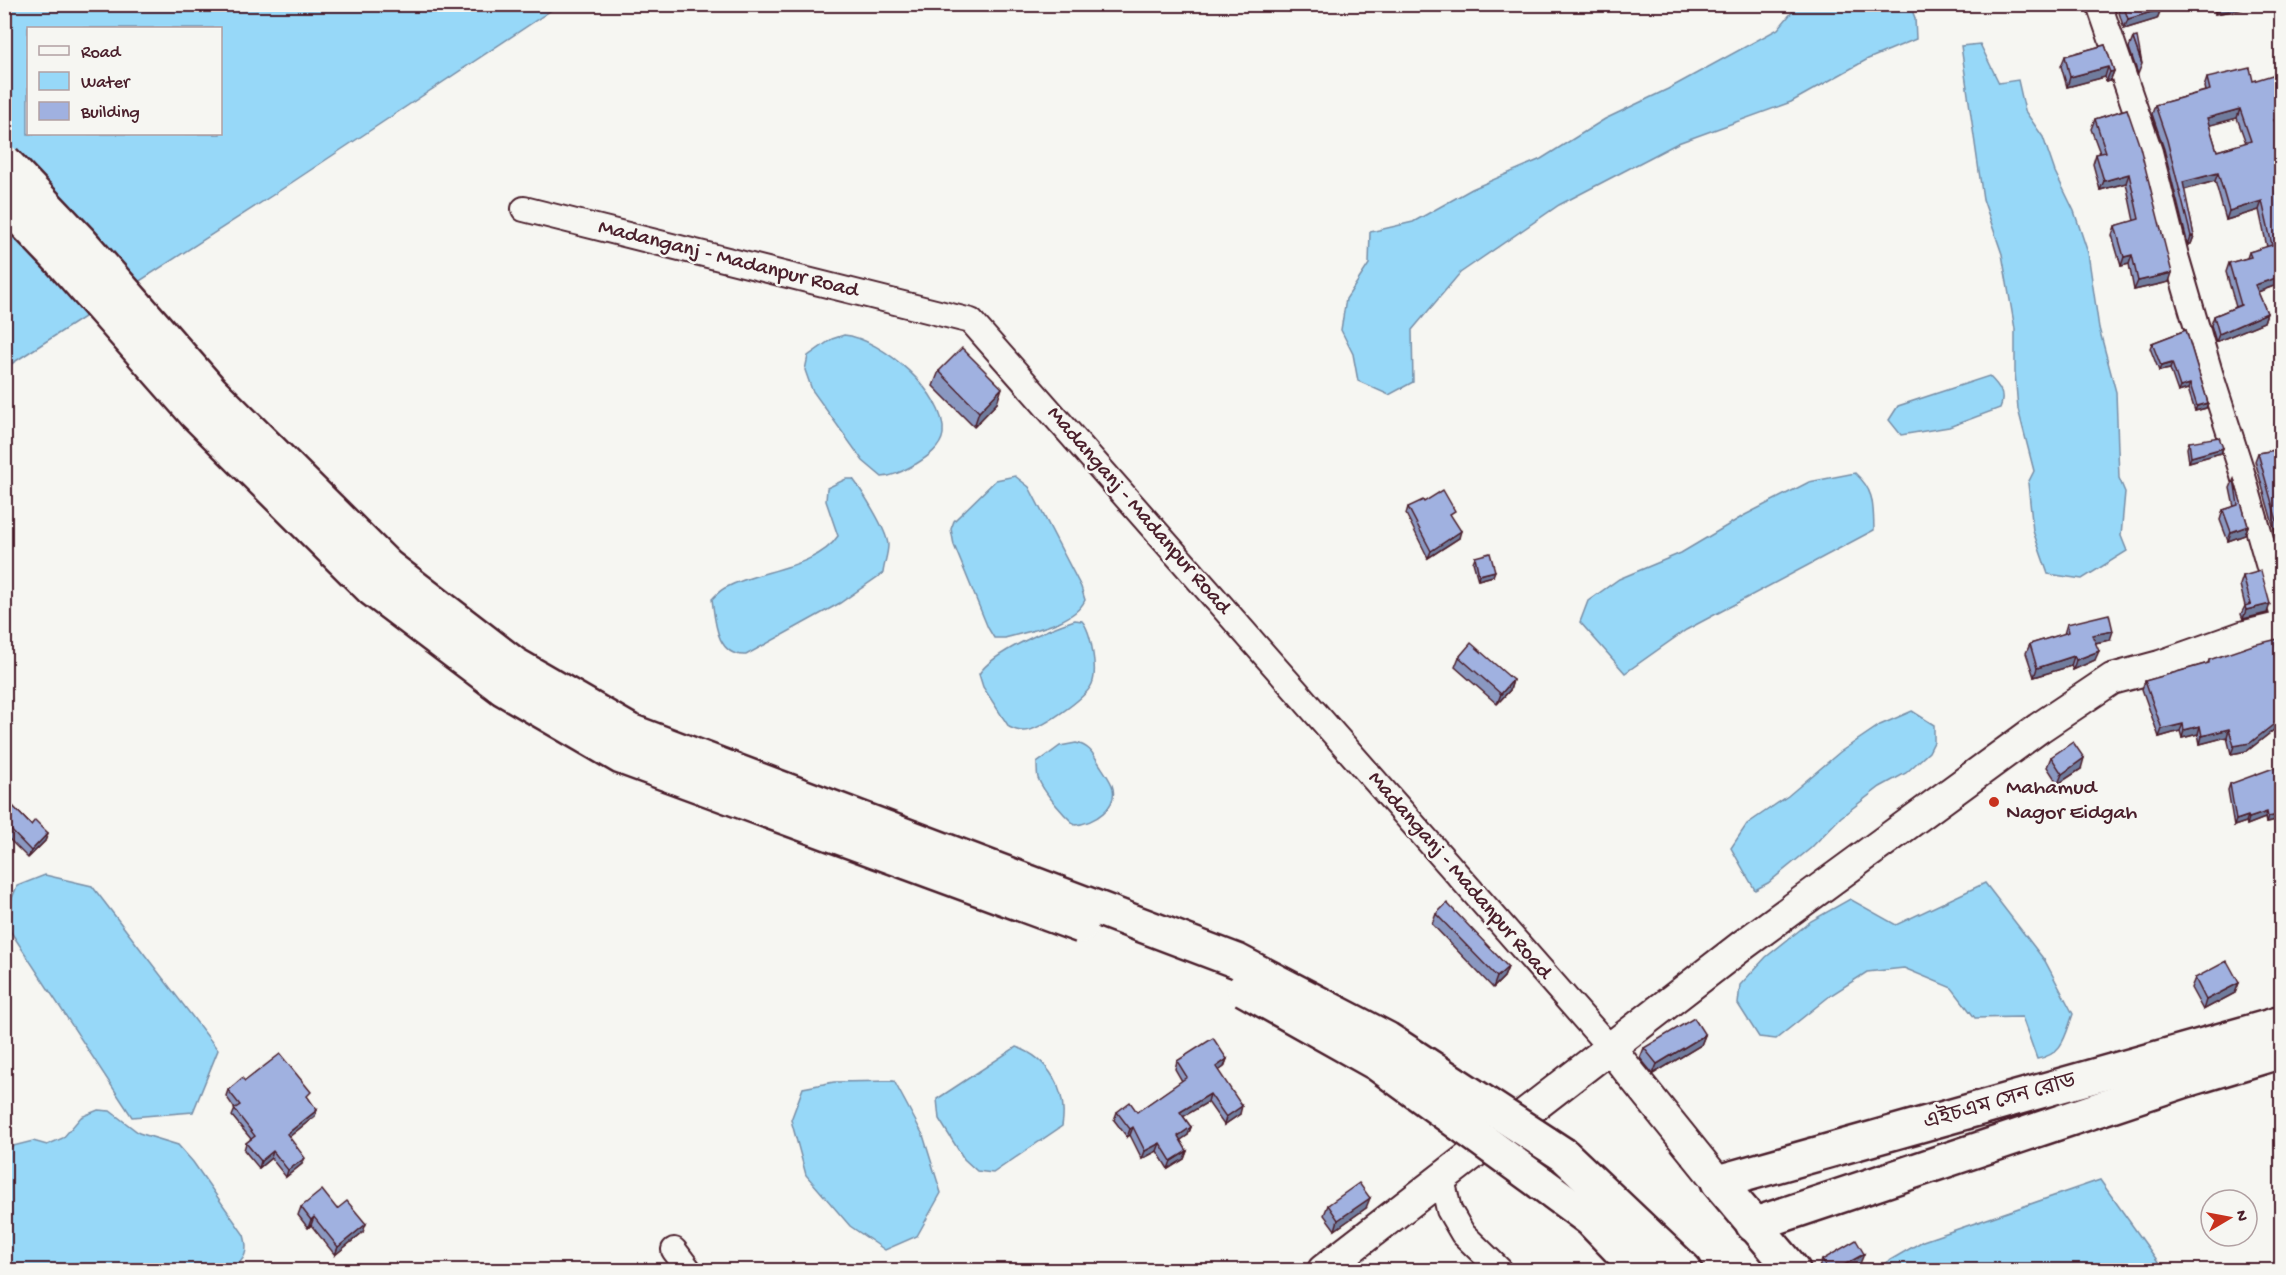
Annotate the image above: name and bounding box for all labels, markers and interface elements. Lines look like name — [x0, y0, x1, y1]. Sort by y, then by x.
legend — [27, 27, 222, 135]
text: Road — [81, 43, 122, 64]
text: Water — [81, 73, 131, 94]
text: Building — [80, 103, 140, 124]
street label: Madanganj - Madanpur Road — [595, 215, 863, 305]
street label: Madanganj - Madanpur Road — [1041, 402, 1237, 622]
street label: Madanganj - Madanpur Road — [1362, 767, 1558, 987]
place label: Mahamud Nagor Eidgah — [2006, 776, 2138, 827]
marker: Mahamud Nagor Eidgah — [1987, 795, 2001, 809]
street label: এইচএম সেন রোড — [1920, 1066, 2079, 1137]
north arrow — [2199, 1188, 2259, 1248]
text: N — [2230, 1209, 2251, 1223]

